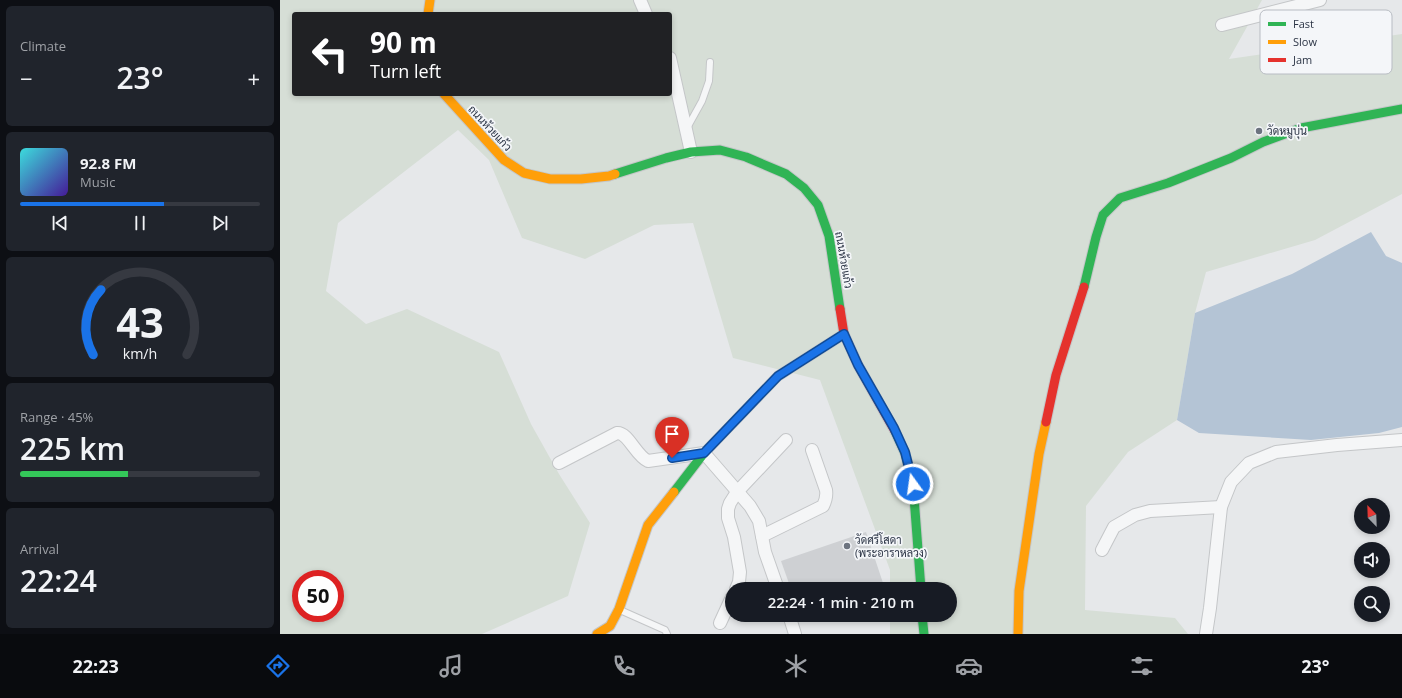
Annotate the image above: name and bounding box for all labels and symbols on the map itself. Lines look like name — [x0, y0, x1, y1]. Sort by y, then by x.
legend — [1260, 10, 1392, 74]
text: Fast — [1293, 16, 1314, 31]
text: Slow — [1293, 34, 1317, 49]
text: Jam — [1292, 52, 1312, 67]
street label: ถนนห้วยแก้ว — [465, 101, 516, 154]
place label: วัดหมูบุ่น — [1267, 123, 1307, 140]
marker: วัดหมูบุ่น — [1254, 126, 1264, 136]
street label: ถนนห้วยแก้ว — [832, 230, 857, 290]
pin — [655, 417, 689, 458]
position arrow — [892, 463, 934, 505]
north arrow — [1354, 498, 1390, 534]
place label: วัดศรีโสดา (พระอาราหลวง) — [855, 532, 927, 560]
marker: วัดศรีโสดา (พระอาราหลวง) — [842, 541, 852, 551]
speed limit sign: 50 — [292, 570, 344, 622]

